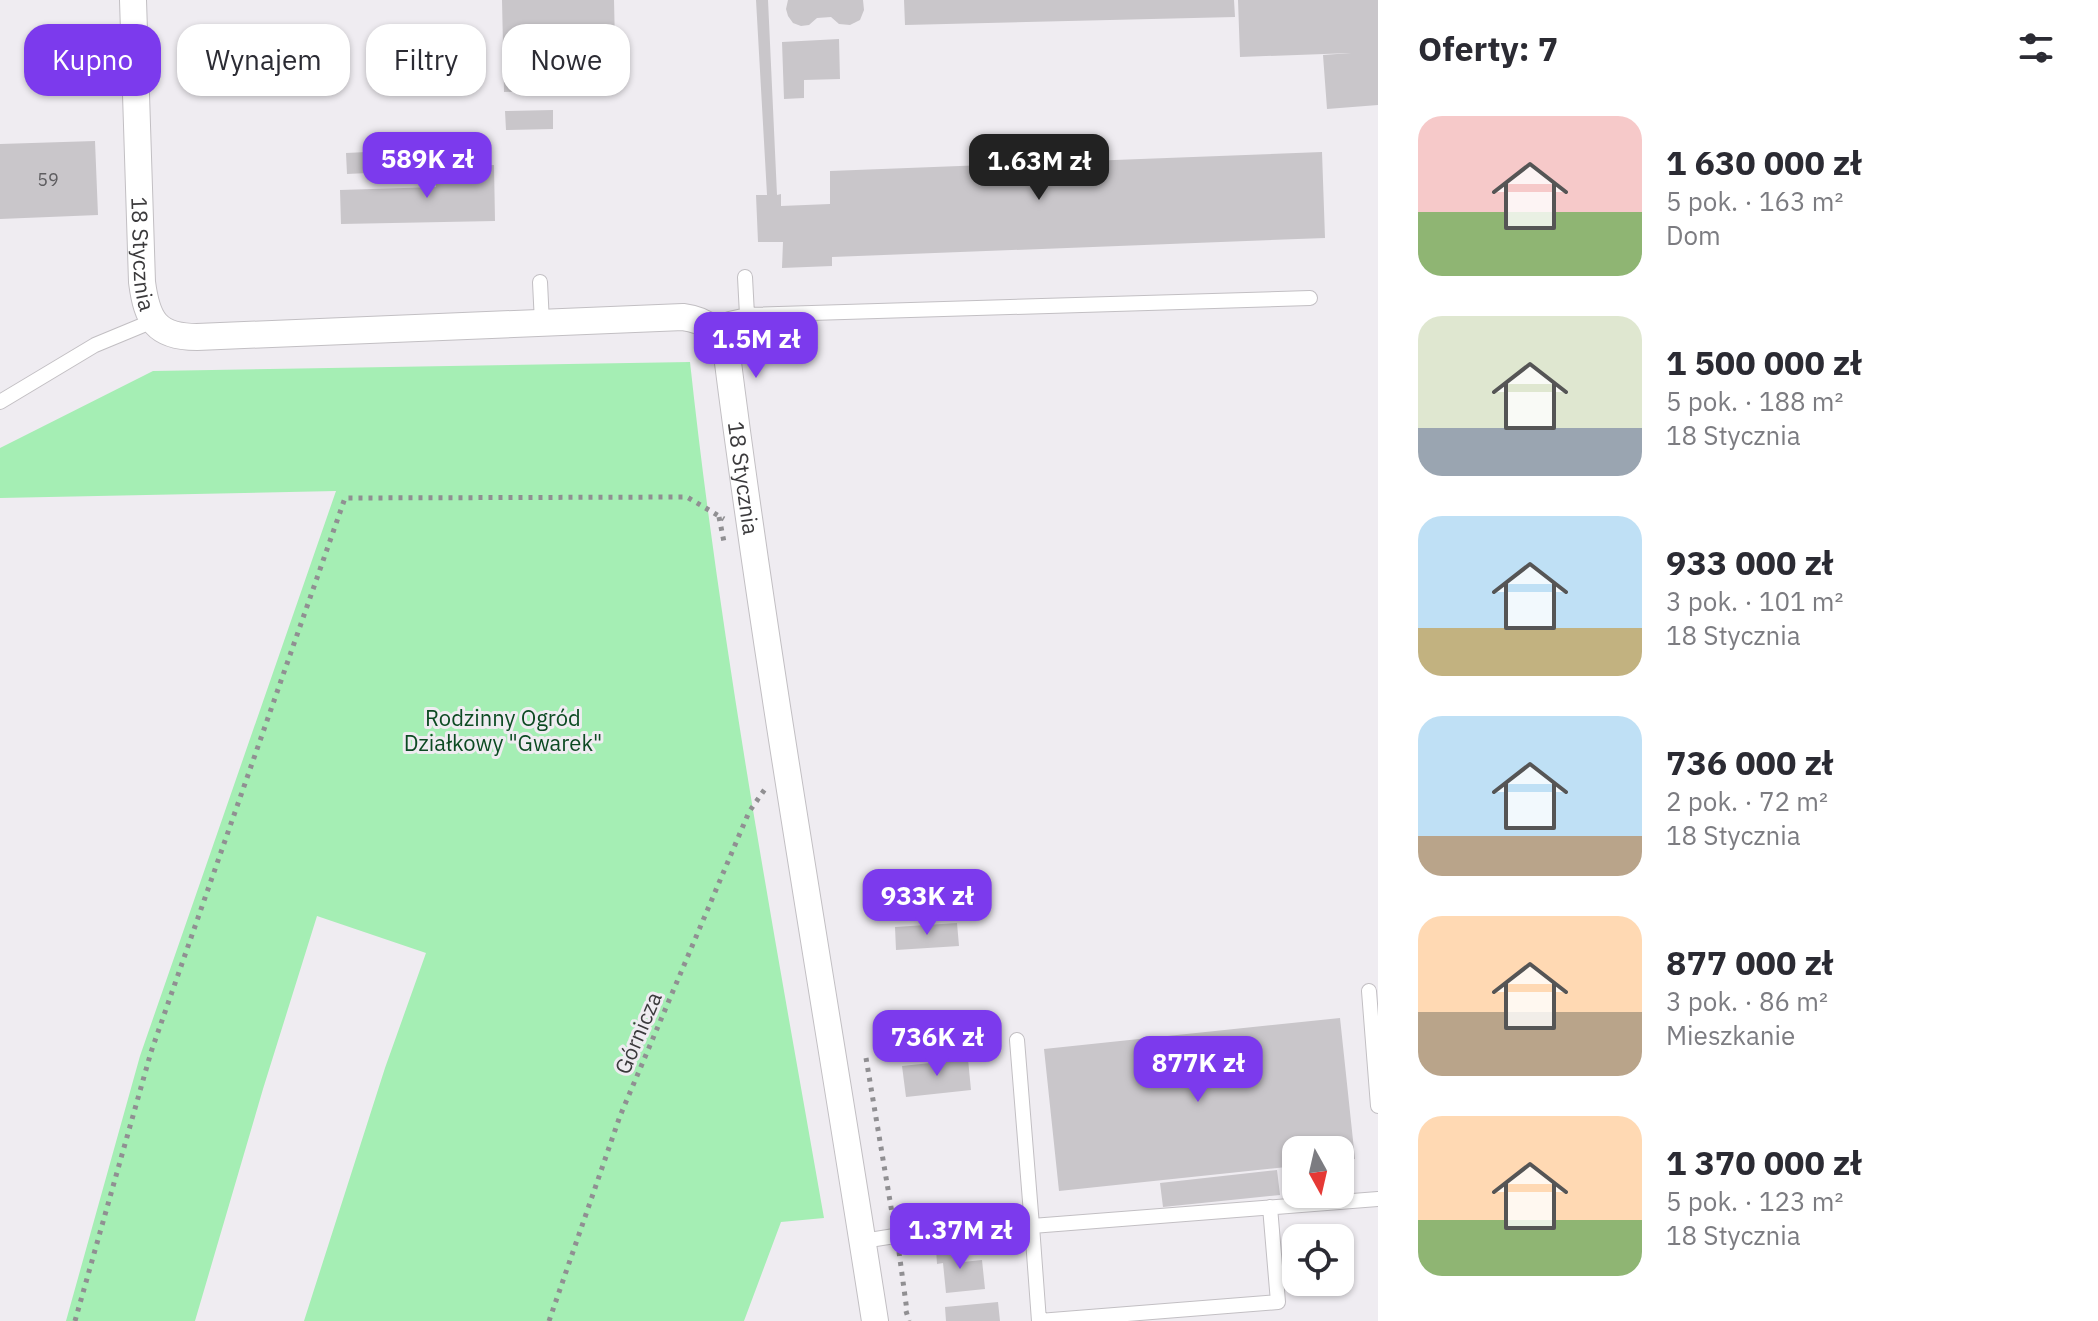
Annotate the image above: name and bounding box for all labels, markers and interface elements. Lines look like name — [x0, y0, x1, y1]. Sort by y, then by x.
chip: Kupno — [24, 24, 161, 96]
chip: Wynajem — [177, 24, 350, 96]
chip: Filtry — [366, 24, 486, 96]
chip: Nowe — [502, 24, 630, 96]
text: Oferty: 7 — [1418, 26, 1558, 70]
icon: filters — [2014, 26, 2058, 70]
pin: 589K zł — [353, 132, 501, 200]
pin: 1.63M zł — [956, 134, 1122, 202]
text: 1 630 000 zł — [1666, 140, 1861, 184]
text: 589K zł — [381, 141, 473, 175]
text: 1.63M zł — [987, 143, 1091, 177]
icon: home — [1482, 148, 1578, 244]
house number: 59 — [37, 168, 59, 191]
text: 5 pok. · 163 m² — [1666, 184, 1844, 218]
street label: 18 Stycznia — [125, 196, 162, 314]
text: Dom — [1666, 218, 1721, 252]
pin: 1.5M zł — [682, 312, 830, 380]
text: 1.5M zł — [712, 321, 800, 355]
text: 1 500 000 zł — [1666, 340, 1861, 384]
icon: home — [1482, 348, 1578, 444]
text: 5 pok. · 188 m² — [1666, 384, 1844, 418]
text: 18 Stycznia — [1666, 418, 1801, 452]
street label: 18 Stycznia — [722, 419, 766, 537]
text: 933 000 zł — [1666, 540, 1833, 584]
icon: home — [1482, 548, 1578, 644]
text: 3 pok. · 101 m² — [1666, 584, 1844, 618]
text: 18 Stycznia — [1666, 618, 1801, 652]
park label: Rodzinny Ogród Działkowy "Gwarek" — [404, 703, 602, 757]
text: 736 000 zł — [1666, 740, 1833, 784]
icon: home — [1482, 748, 1578, 844]
text: 2 pok. · 72 m² — [1666, 784, 1828, 818]
text: 18 Stycznia — [1666, 818, 1801, 852]
pin: 933K zł — [853, 869, 1001, 937]
text: 933K zł — [881, 878, 973, 912]
text: 877 000 zł — [1666, 940, 1833, 984]
icon: home — [1482, 948, 1578, 1044]
text: 3 pok. · 86 m² — [1666, 984, 1828, 1018]
street label: Górnicza — [607, 987, 668, 1078]
pin: 736K zł — [863, 1010, 1011, 1078]
text: Mieszkanie — [1666, 1018, 1795, 1052]
text: 736K zł — [891, 1019, 983, 1053]
pin: 877K zł — [1124, 1036, 1272, 1104]
text: 877K zł — [1152, 1045, 1244, 1079]
north arrow — [1282, 1136, 1354, 1208]
map controls — [1282, 1136, 1354, 1296]
text: 1 370 000 zł — [1666, 1140, 1861, 1184]
icon: home — [1482, 1148, 1578, 1244]
text: 5 pok. · 123 m² — [1666, 1184, 1844, 1218]
pin: 1.37M zł — [877, 1203, 1043, 1271]
text: 1.37M zł — [908, 1212, 1012, 1246]
text: 18 Stycznia — [1666, 1218, 1801, 1252]
button: locate — [1282, 1224, 1354, 1296]

